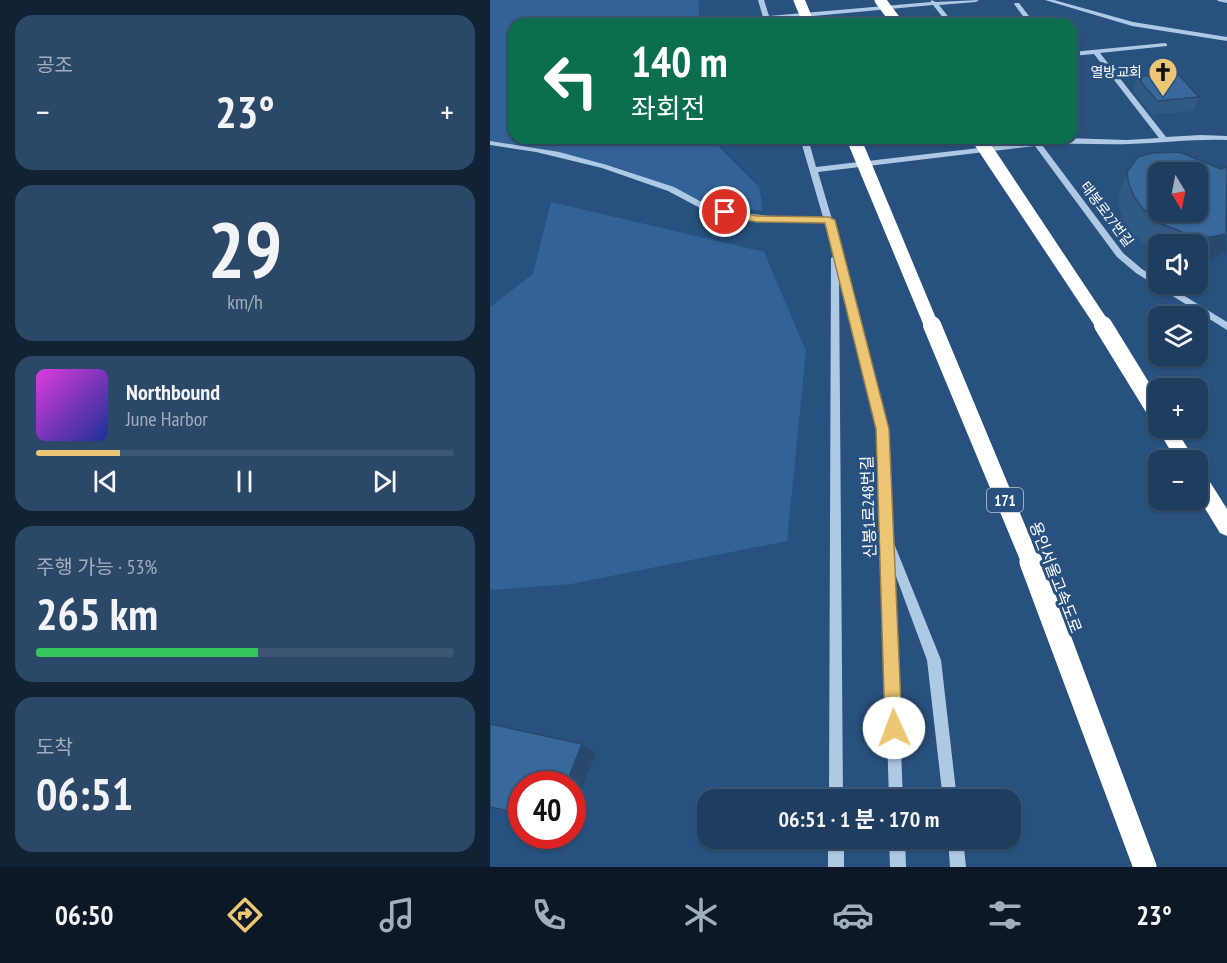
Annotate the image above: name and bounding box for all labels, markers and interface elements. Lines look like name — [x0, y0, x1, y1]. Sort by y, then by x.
text: 140 m — [631, 34, 728, 89]
icon: left — [532, 42, 610, 120]
text: 공조 — [36, 52, 73, 78]
church icon: 열방교회 — [1147, 56, 1179, 98]
place label: 열방교회 — [1090, 63, 1142, 81]
text: 23° — [215, 82, 275, 140]
text: − — [36, 90, 50, 133]
text: + — [440, 90, 454, 133]
text: 좌회전 — [631, 91, 706, 125]
north arrow — [1148, 162, 1208, 222]
map controls — [1148, 162, 1208, 510]
street label: 태봉로27번길 — [1077, 178, 1137, 250]
pin — [699, 186, 750, 237]
icon: arrive — [708, 195, 741, 228]
text: 29 — [208, 199, 282, 300]
button: sound — [1148, 234, 1208, 294]
text: km/h — [227, 289, 263, 315]
button: layers — [1148, 306, 1208, 366]
text: Northbound — [126, 378, 220, 406]
button: + — [1148, 378, 1208, 438]
text: June Harbor — [126, 406, 208, 432]
button: − — [1148, 450, 1208, 510]
street label: 신봉1로248번길 — [856, 455, 880, 559]
icon: previous — [89, 465, 122, 498]
icon: pause — [228, 465, 261, 498]
icon: next — [368, 465, 401, 498]
road number: 171 — [987, 488, 1023, 512]
street label: 용인서울고속도로 — [1026, 518, 1087, 636]
text: 주행 가능 · 53% — [36, 554, 157, 580]
text: 265 km — [36, 584, 158, 642]
position arrow — [862, 696, 926, 760]
text: 도착 — [36, 734, 73, 760]
text: 06:51 — [36, 764, 133, 822]
speed limit sign: 40 — [508, 771, 586, 849]
text: 06:51 · 1 분 · 170 m — [779, 805, 939, 833]
icon: directions — [224, 894, 266, 936]
icon: music — [376, 894, 418, 936]
icon: phone — [528, 894, 570, 936]
icon: climate — [680, 894, 722, 936]
icon: car — [832, 894, 874, 936]
icon: filters — [984, 894, 1026, 936]
text: 06:50 — [55, 898, 113, 932]
text: 23° — [1136, 898, 1172, 932]

